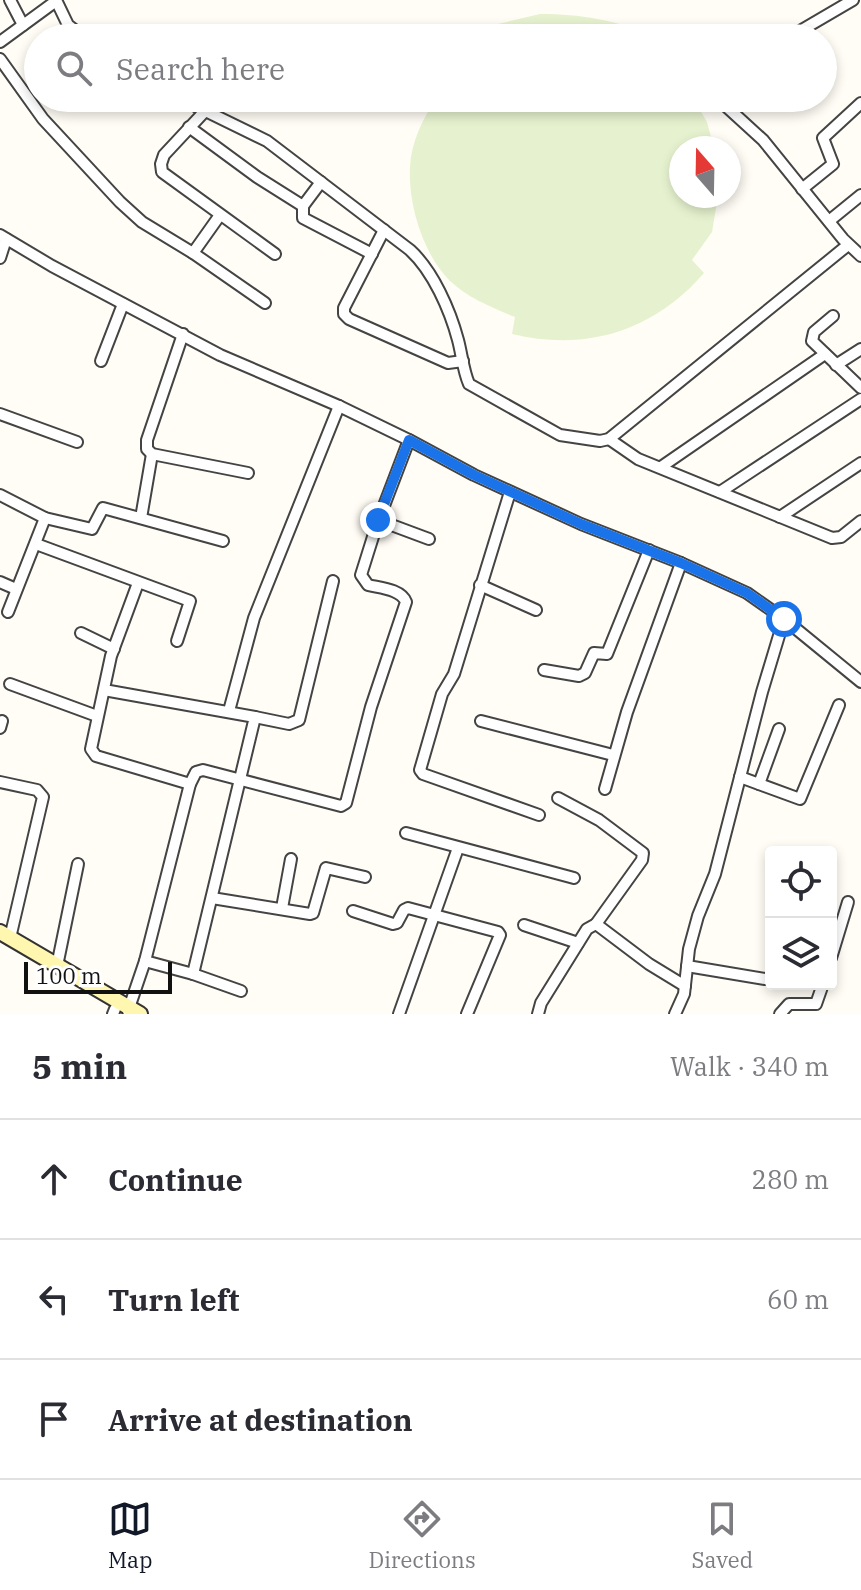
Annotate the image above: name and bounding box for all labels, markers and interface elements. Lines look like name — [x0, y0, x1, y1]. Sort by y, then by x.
search box — [24, 24, 837, 112]
icon: search — [52, 46, 96, 90]
text: Search here — [116, 49, 285, 88]
north arrow — [669, 136, 741, 208]
route end — [360, 502, 396, 538]
route start — [766, 601, 802, 637]
map controls — [765, 846, 837, 990]
button: locate — [765, 846, 837, 918]
button: layers — [765, 918, 837, 990]
scale bar — [24, 958, 172, 994]
text: 100 m — [36, 961, 102, 990]
text: 5 min — [32, 1044, 127, 1088]
text: Walk · 340 m — [670, 1049, 829, 1083]
icon: ahead — [32, 1157, 76, 1201]
text: Continue — [108, 1160, 243, 1199]
text: 280 m — [751, 1162, 829, 1196]
icon: left — [32, 1277, 76, 1321]
text: Turn left — [108, 1280, 240, 1319]
text: 60 m — [767, 1282, 829, 1316]
icon: arrive — [32, 1397, 76, 1441]
text: Arrive at destination — [108, 1400, 413, 1439]
tab: Map — [108, 1497, 153, 1574]
tab: Directions — [368, 1497, 476, 1574]
tab: Saved — [691, 1497, 753, 1574]

